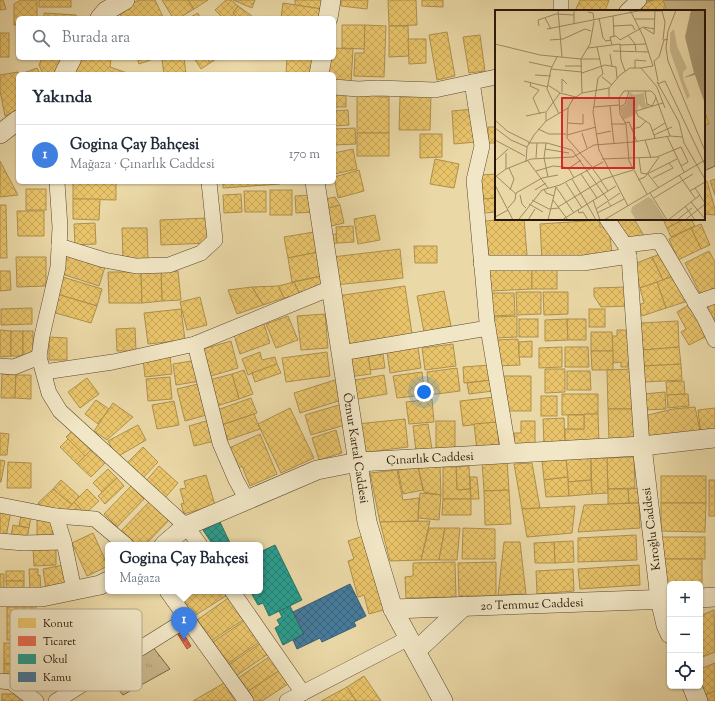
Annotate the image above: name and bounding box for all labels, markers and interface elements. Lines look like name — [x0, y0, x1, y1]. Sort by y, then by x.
inset map — [495, 10, 705, 220]
search box — [16, 16, 336, 60]
icon: search — [30, 27, 52, 49]
text: Burada ara — [62, 28, 130, 49]
text: Yakında — [32, 86, 92, 110]
text: Gogina Çay Bahçesi — [70, 135, 199, 156]
text: 1 — [43, 146, 47, 164]
text: 170 m — [289, 146, 320, 164]
text: Mağaza · Çınarlık Caddesi — [70, 156, 215, 174]
your location — [414, 382, 434, 402]
street label: Öznur Kartal Caddesi — [337, 392, 373, 505]
street label: Çınarlık Caddesi — [386, 448, 475, 470]
street label: Kıroğlu Caddesi — [638, 486, 666, 571]
popup — [105, 542, 263, 594]
text: Gogina Çay Bahçesi — [119, 549, 249, 570]
text: Mağaza — [119, 570, 160, 588]
map controls — [667, 581, 703, 689]
button: + — [667, 581, 703, 617]
street label: 20 Temmuz Caddesi — [480, 594, 584, 616]
pin: 1 — [171, 607, 197, 640]
legend — [10, 609, 142, 691]
text: Konut — [43, 616, 73, 632]
button: − — [667, 617, 703, 653]
text: Ticaret — [43, 634, 76, 650]
text: Okul — [43, 652, 68, 668]
button: locate — [667, 653, 703, 689]
text: Kamu — [43, 670, 72, 686]

